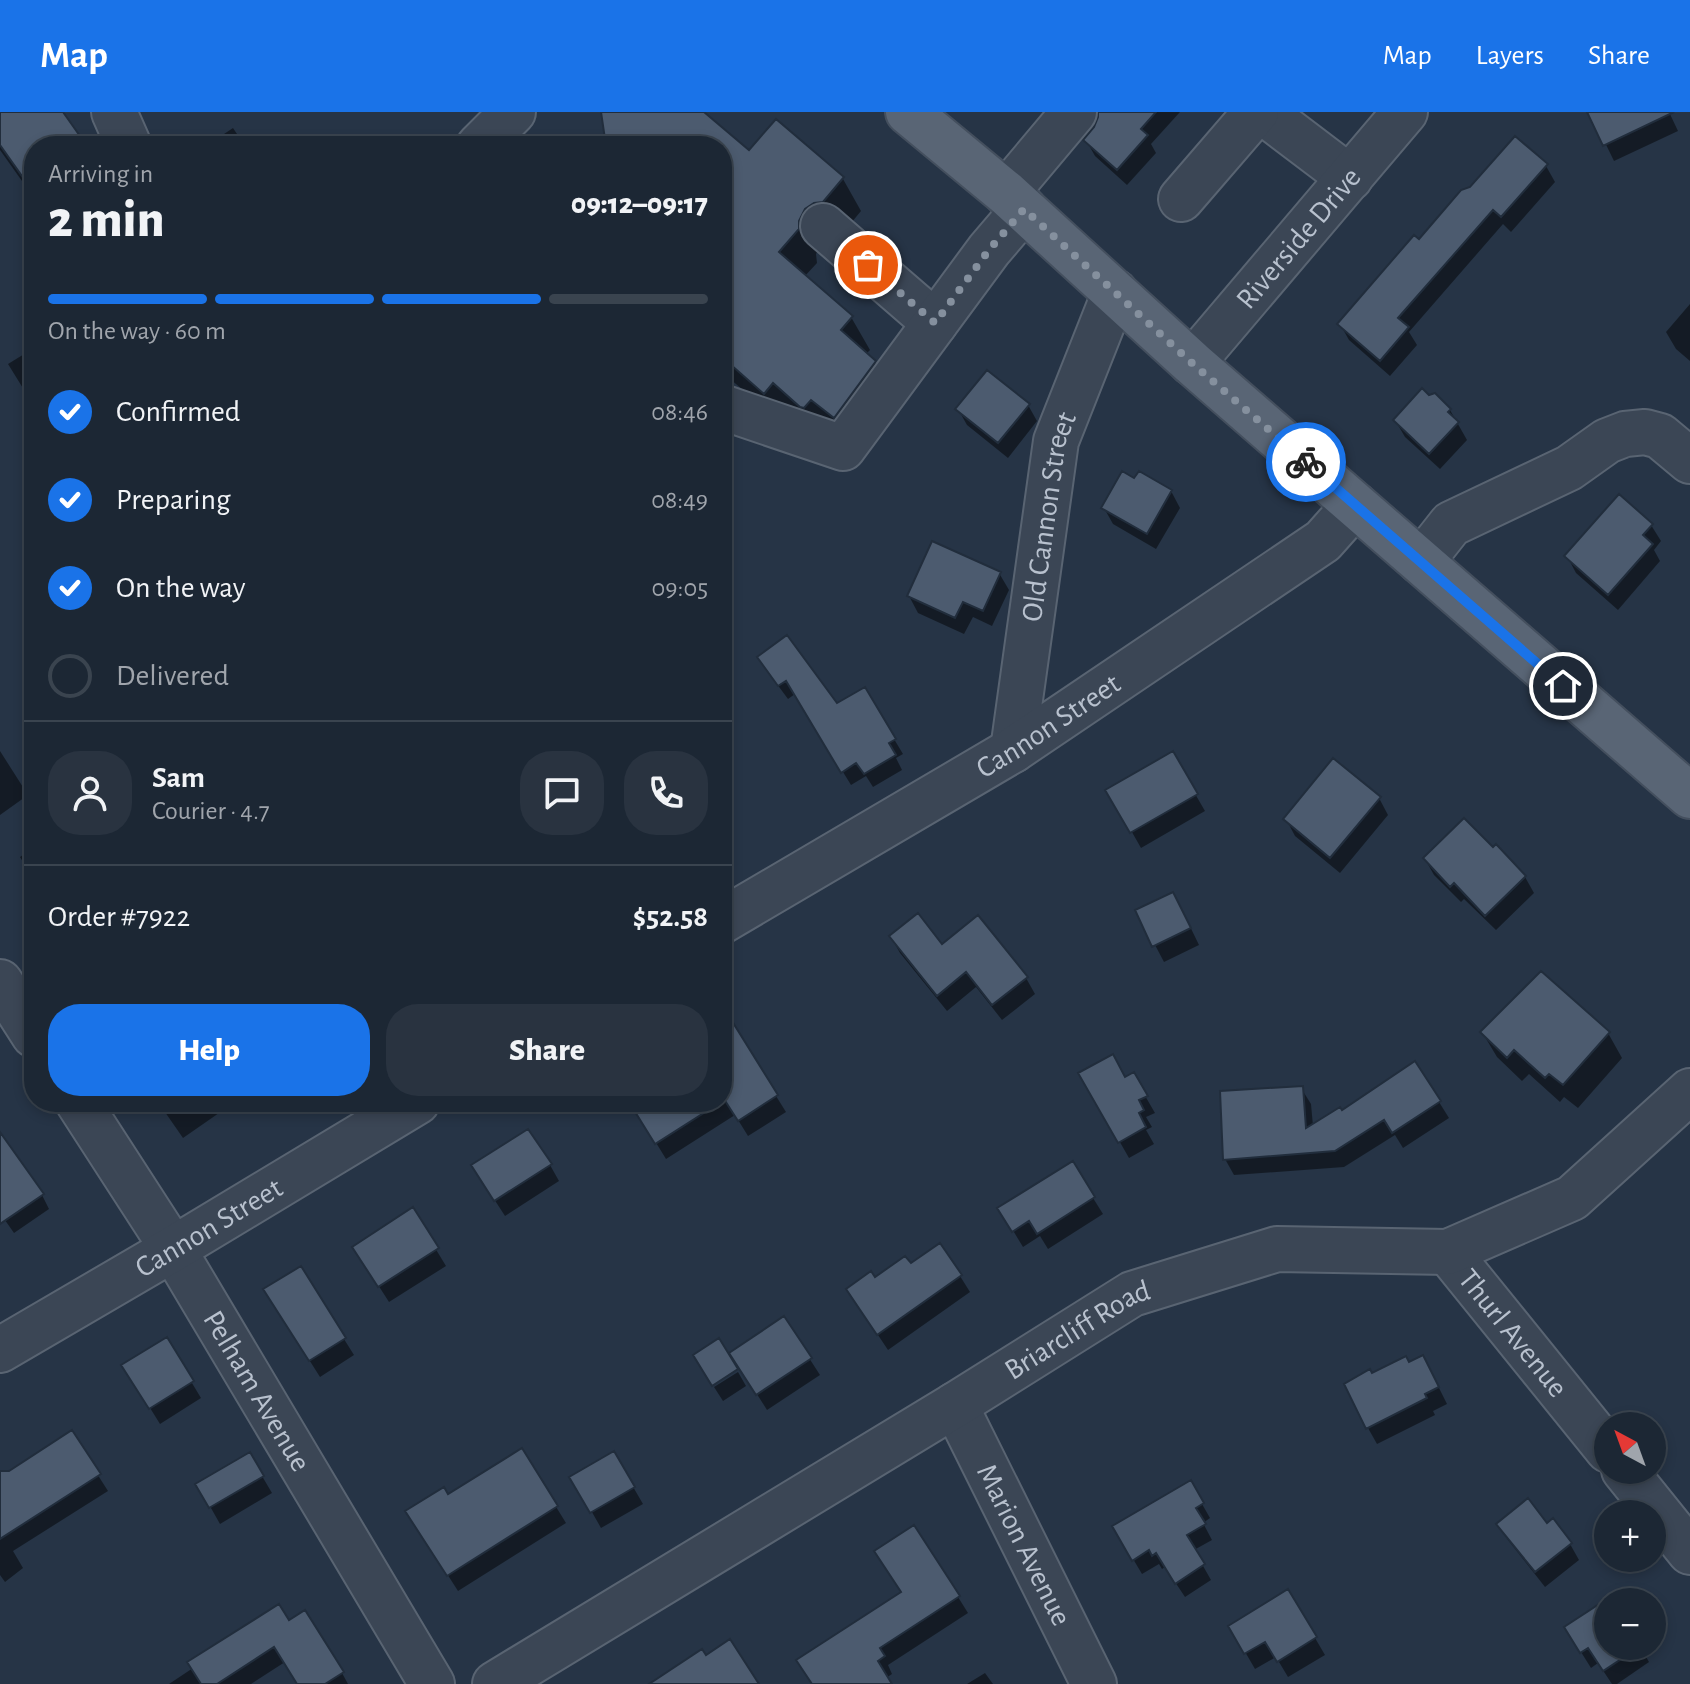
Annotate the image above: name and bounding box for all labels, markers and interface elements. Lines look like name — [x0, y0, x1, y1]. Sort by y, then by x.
text: Map — [40, 37, 108, 75]
text: Map — [1383, 42, 1432, 70]
text: Layers — [1476, 42, 1544, 70]
text: Share — [1588, 42, 1650, 70]
text: Arriving in — [48, 161, 153, 187]
street label: Riverside Drive — [1231, 162, 1367, 315]
text: 09:12–09:17 — [571, 189, 708, 219]
text: 2 min — [48, 194, 164, 246]
pin — [834, 231, 902, 299]
icon: bag — [846, 243, 890, 287]
text: On the way · 60 m — [48, 318, 226, 344]
icon: check — [48, 390, 92, 434]
text: Confirmed — [116, 397, 240, 427]
text: 08:46 — [651, 399, 708, 425]
street label: Old Cannon Street — [1017, 407, 1082, 624]
courier — [1266, 422, 1346, 502]
icon: bike — [1284, 440, 1328, 484]
icon: check — [48, 478, 92, 522]
text: Preparing — [116, 485, 231, 515]
text: 08:49 — [651, 487, 708, 513]
icon: check — [48, 566, 92, 610]
text: On the way — [116, 573, 245, 603]
text: 09:05 — [652, 575, 708, 601]
pin — [1529, 652, 1597, 720]
text: Delivered — [116, 661, 229, 691]
icon: home — [1541, 664, 1585, 708]
street label: Cannon Street — [971, 668, 1126, 784]
button: person — [48, 751, 132, 835]
button: chat — [520, 751, 604, 835]
button: phone — [624, 751, 708, 835]
text: Sam — [152, 763, 205, 793]
text: Courier · 4.7 — [152, 798, 270, 824]
text: Order #7922 — [48, 902, 190, 932]
text: $52.58 — [633, 902, 708, 932]
button: Help — [48, 1004, 370, 1096]
button: Share — [386, 1004, 708, 1096]
street label: Cannon Street — [131, 1173, 288, 1284]
street label: Thurl Avenue — [1452, 1264, 1573, 1403]
street label: Briarcliff Road — [1000, 1275, 1154, 1386]
street label: Pelham Avenue — [197, 1306, 316, 1477]
north arrow — [1594, 1412, 1666, 1484]
map controls — [1594, 1412, 1666, 1660]
street label: Marion Avenue — [971, 1459, 1076, 1631]
button: + — [1594, 1500, 1666, 1572]
button: − — [1594, 1588, 1666, 1660]

